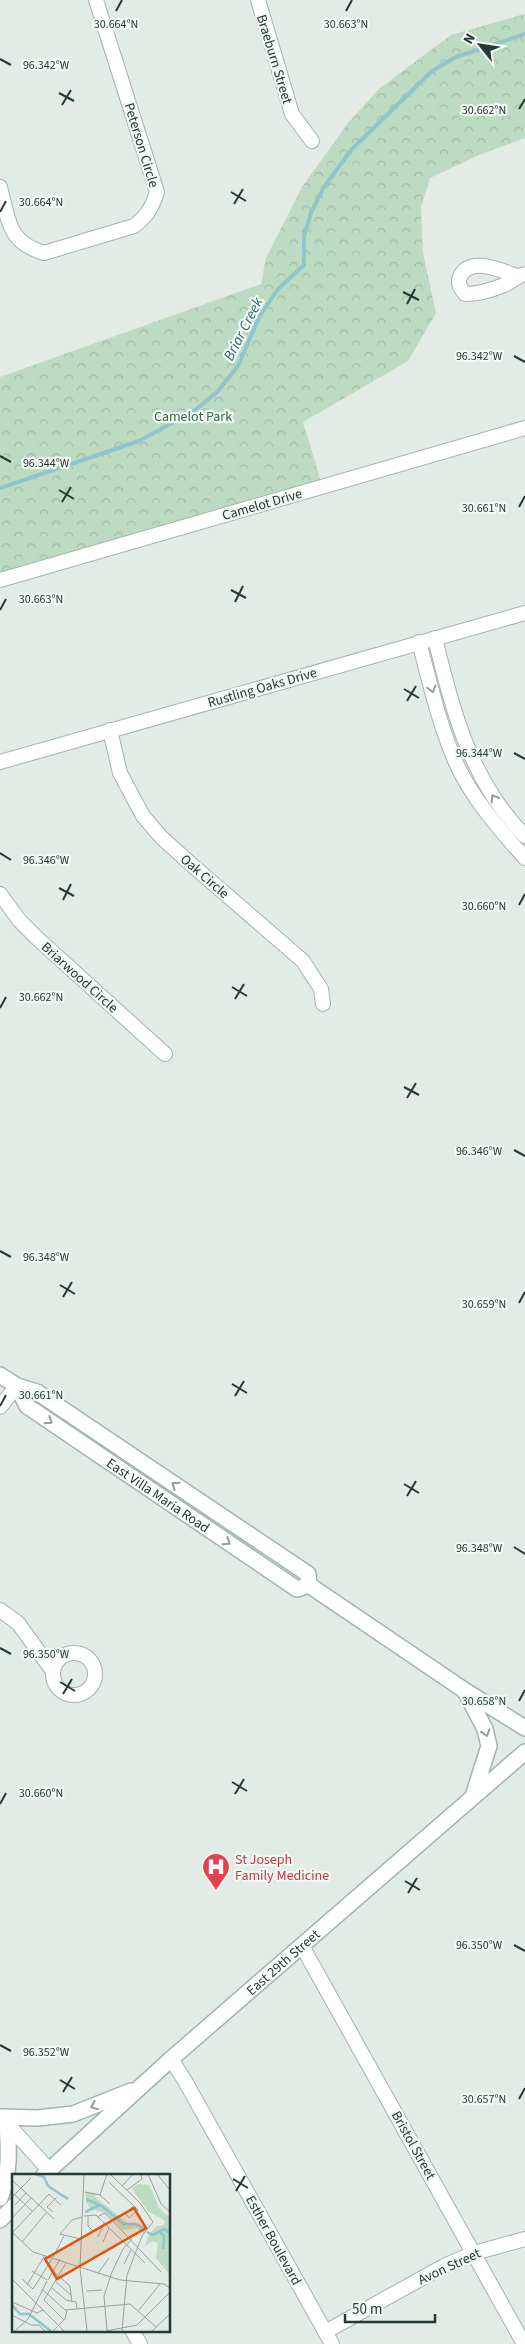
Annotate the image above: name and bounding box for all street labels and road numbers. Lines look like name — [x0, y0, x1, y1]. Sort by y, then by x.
street label: Braeburn Street — [251, 12, 297, 107]
street label: Peterson Circle — [119, 100, 163, 190]
street label: Camelot Drive — [220, 484, 305, 526]
street label: Rustling Oaks Drive — [205, 663, 319, 713]
street label: Oak Circle — [175, 850, 233, 904]
street label: Briarwood Circle — [36, 938, 122, 1018]
street label: East Villa Maria Road — [102, 1454, 213, 1538]
street label: East 29th Street — [242, 1925, 325, 2000]
street label: Bristol Street — [386, 2108, 440, 2184]
street label: Esther Boulevard — [240, 2192, 306, 2289]
street label: Avon Street — [415, 2244, 484, 2290]

